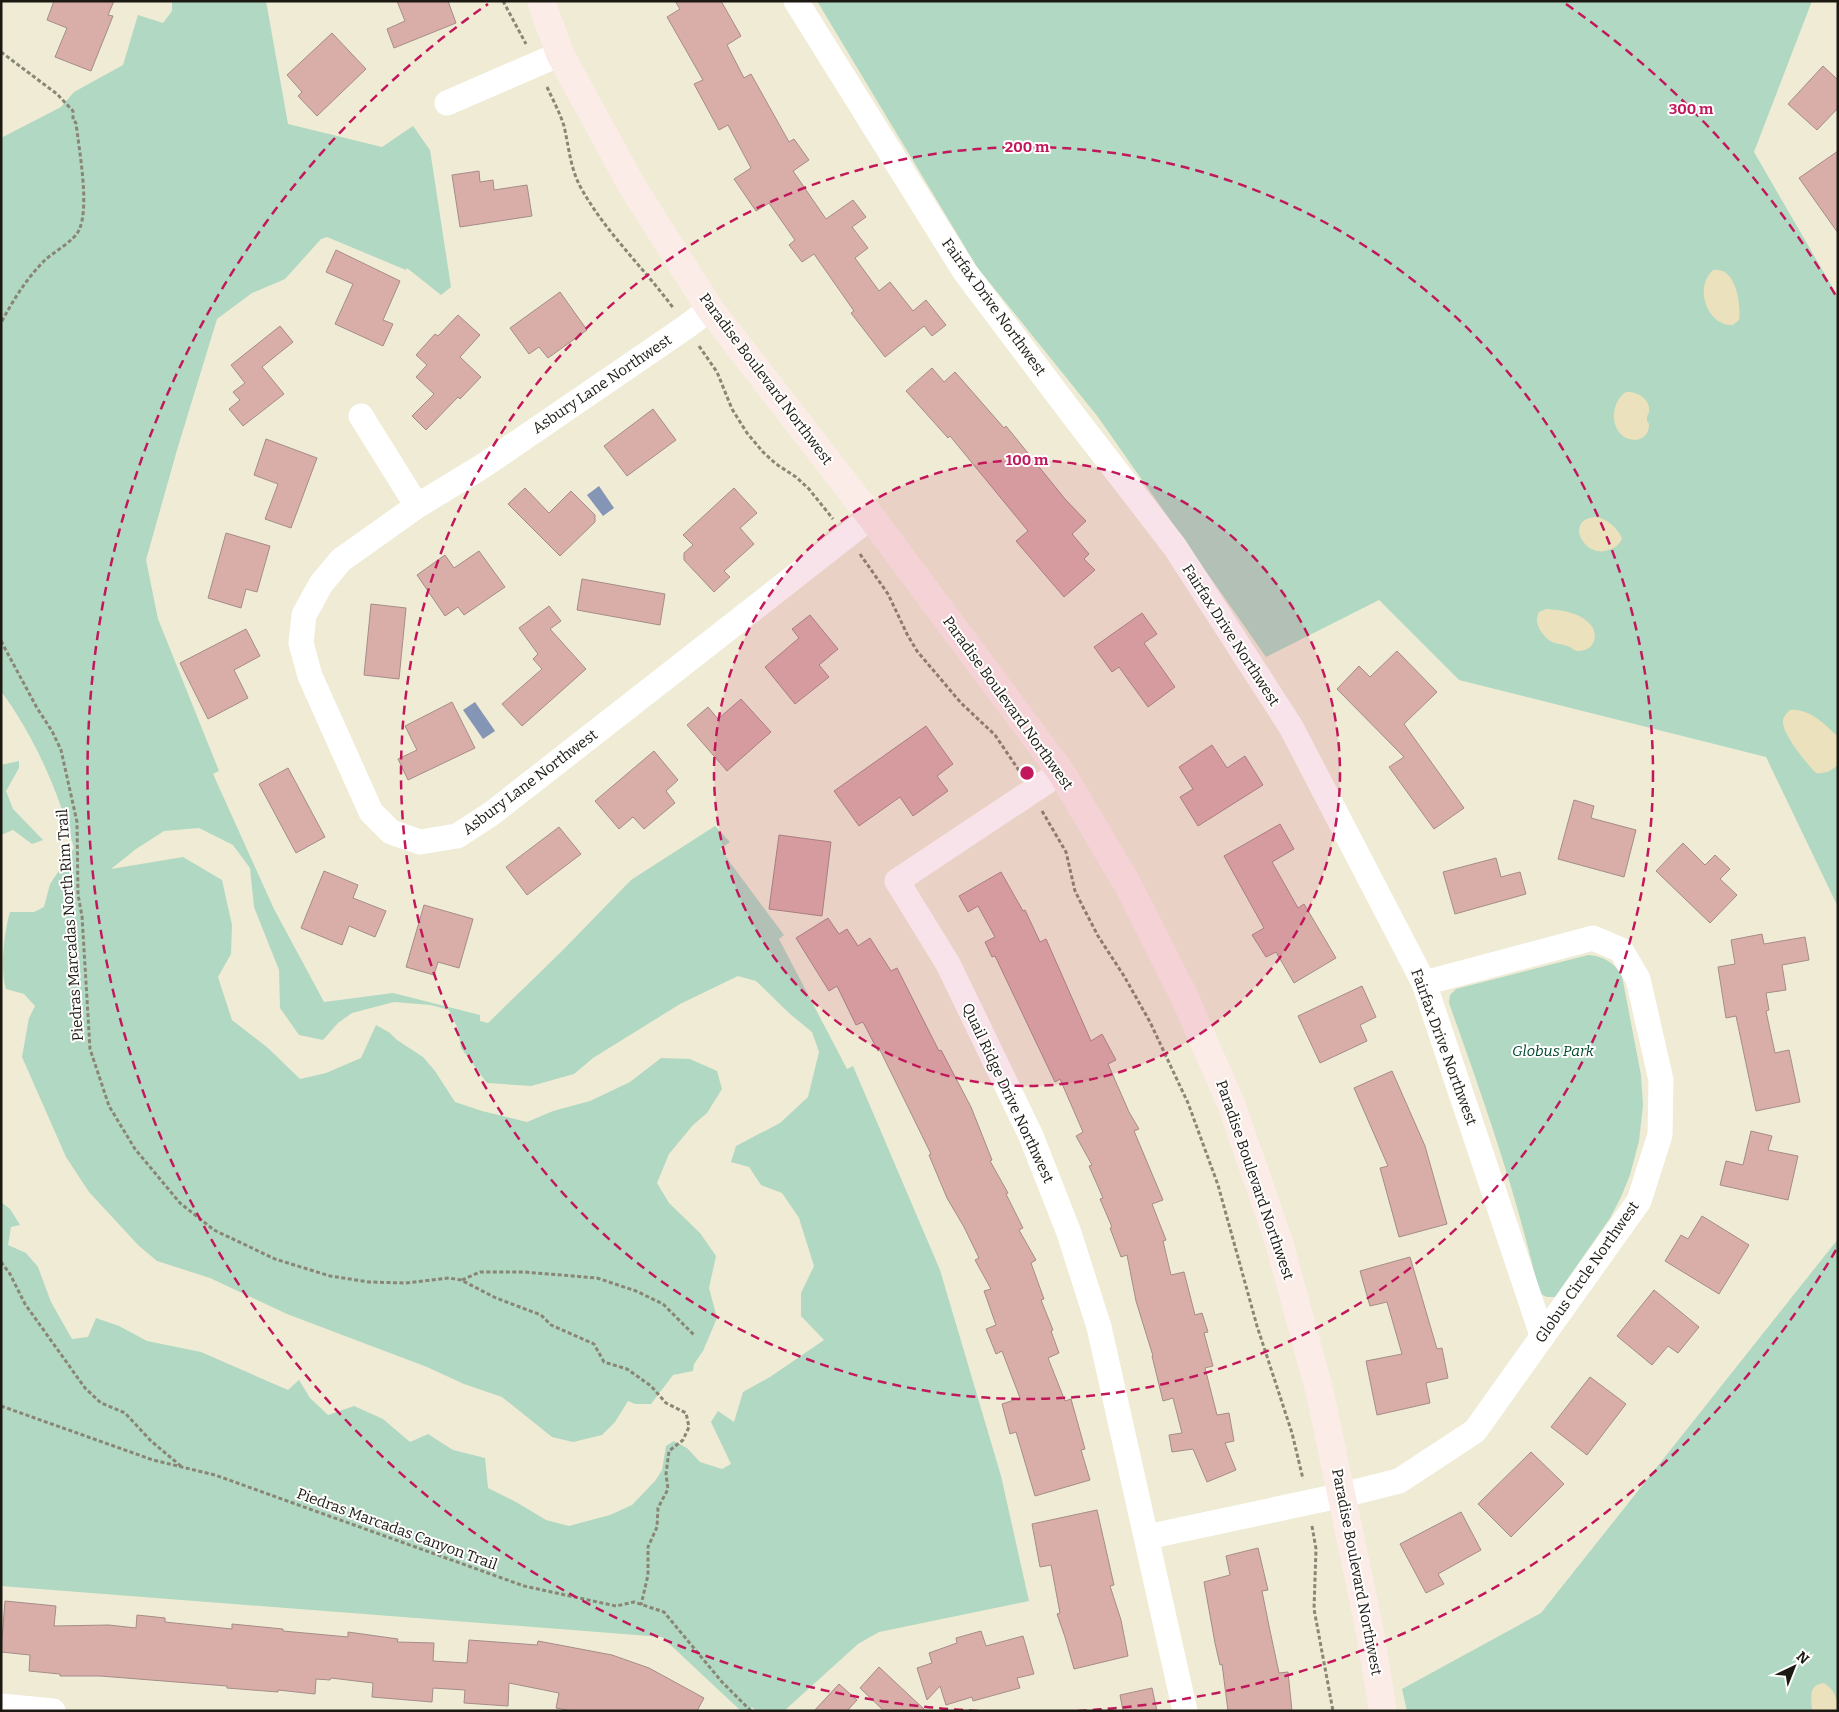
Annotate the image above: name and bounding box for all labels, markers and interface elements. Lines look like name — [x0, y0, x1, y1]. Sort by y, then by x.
text: 300 m — [1669, 100, 1714, 118]
text: 200 m — [1005, 138, 1050, 156]
street label: Fairfax Drive Northwest — [938, 235, 1050, 380]
street label: Paradise Boulevard Northwest — [696, 290, 837, 469]
street label: Asbury Lane Northwest — [529, 330, 675, 437]
text: 100 m — [1006, 451, 1049, 469]
street label: Fairfax Drive Northwest — [1178, 561, 1284, 710]
street label: Paradise Boulevard Northwest — [939, 613, 1077, 794]
street label: Asbury Lane Northwest — [459, 725, 601, 839]
centre of rings — [1018, 764, 1036, 782]
street label: Piedras Marcadas North Rim Trail — [53, 808, 87, 1042]
street label: Fairfax Drive Northwest — [1407, 966, 1481, 1128]
street label: Quail Ridge Drive Northwest — [958, 1000, 1058, 1186]
park label: Globus Park — [1512, 1042, 1595, 1060]
street label: Paradise Boulevard Northwest — [1212, 1078, 1298, 1283]
street label: Globus Circle Northwest — [1531, 1197, 1643, 1346]
street label: Paradise Boulevard Northwest — [1328, 1467, 1386, 1677]
street label: Piedras Marcadas Canyon Trail — [294, 1484, 500, 1574]
north arrow — [1769, 1642, 1819, 1692]
text: N — [1793, 1648, 1812, 1668]

